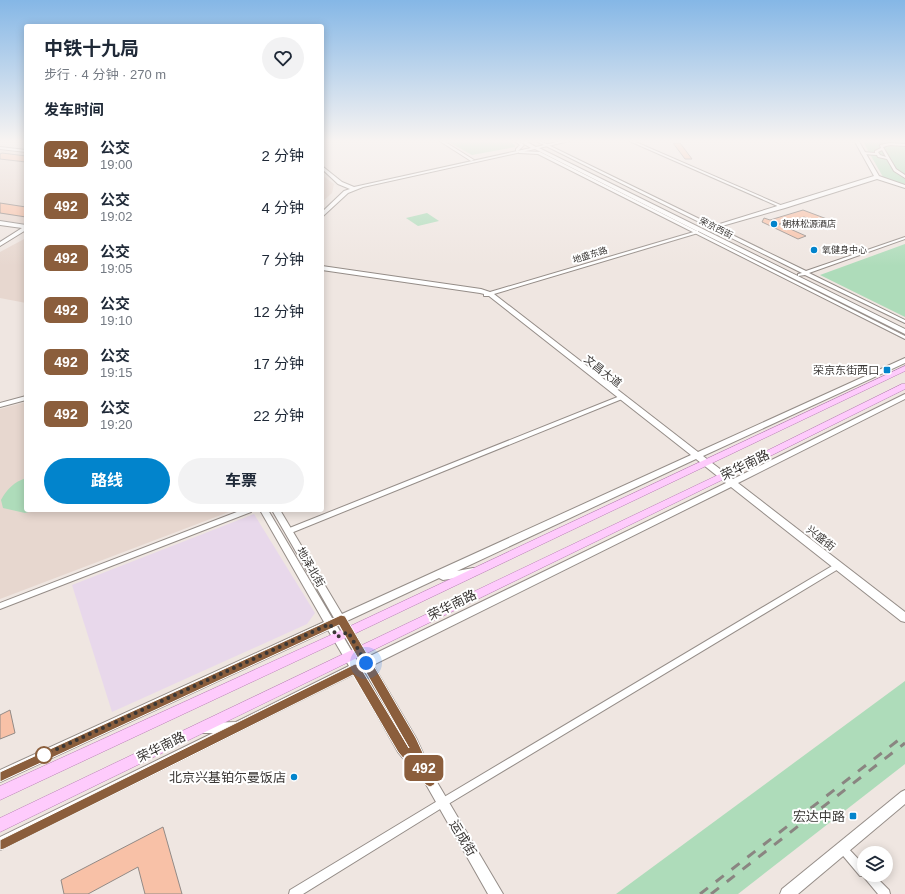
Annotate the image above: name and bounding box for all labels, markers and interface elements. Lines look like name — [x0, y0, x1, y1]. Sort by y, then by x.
button: heart — [262, 37, 304, 79]
text: 中铁十九局 — [44, 38, 139, 59]
text: 步行 · 4 分钟 · 270 m — [44, 67, 166, 82]
text: 发车时间 — [44, 101, 104, 118]
text: 公交 — [100, 139, 130, 156]
text: 492 — [54, 146, 78, 162]
text: 2 分钟 — [261, 147, 304, 164]
text: 19:00 — [100, 157, 133, 172]
text: 公交 — [100, 191, 130, 208]
text: 492 — [54, 198, 78, 214]
text: 4 分钟 — [261, 199, 304, 216]
text: 19:02 — [100, 209, 133, 224]
street label: 荣京西街 — [698, 216, 734, 240]
marker: 朝林松源酒店 — [769, 219, 779, 229]
place label: 朝林松源酒店 — [782, 219, 836, 229]
text: 公交 — [100, 243, 130, 260]
street label: 地盛东路 — [571, 244, 609, 265]
marker: 氧健身中心 — [809, 245, 819, 255]
place label: 氧健身中心 — [822, 245, 867, 255]
text: 492 — [54, 250, 78, 266]
text: 7 分钟 — [261, 251, 304, 268]
text: 19:05 — [100, 261, 133, 276]
text: 公交 — [100, 295, 130, 312]
text: 492 — [54, 302, 78, 318]
text: 12 分钟 — [253, 303, 304, 320]
text: 19:10 — [100, 313, 133, 328]
text: 公交 — [100, 347, 130, 364]
street label: 文昌大道 — [582, 353, 624, 389]
text: 492 — [54, 354, 78, 370]
text: 17 分钟 — [253, 355, 304, 372]
place label: 荣京东街西口 — [813, 364, 879, 376]
text: 19:15 — [100, 365, 133, 380]
marker: 荣京东街西口 — [882, 365, 892, 375]
text: 公交 — [100, 399, 130, 416]
text: 492 — [54, 406, 78, 422]
text: 22 分钟 — [253, 407, 304, 424]
text: 19:20 — [100, 417, 133, 432]
street label: 荣华南路 — [718, 447, 772, 483]
button: 路线 — [44, 458, 170, 504]
button: 车票 — [178, 458, 304, 504]
street label: 兴盛街 — [804, 523, 838, 553]
street label: 地泽北街 — [295, 545, 327, 589]
street label: 荣华南路 — [425, 587, 479, 623]
your location — [356, 653, 376, 673]
street label: 荣华南路 — [134, 729, 188, 765]
unlabelled marker — [35, 746, 53, 764]
line badge: 492 — [401, 755, 447, 781]
text: 492 — [412, 760, 436, 776]
place label: 北京兴基铂尓曼饭店 — [169, 770, 286, 785]
marker: 北京兴基铂尓曼饭店 — [289, 772, 299, 782]
place label: 宏达中路 — [793, 809, 845, 824]
marker: 宏达中路 — [848, 811, 858, 821]
street label: 运成街 — [447, 817, 479, 859]
map controls — [857, 846, 893, 882]
button: layers — [857, 846, 893, 882]

